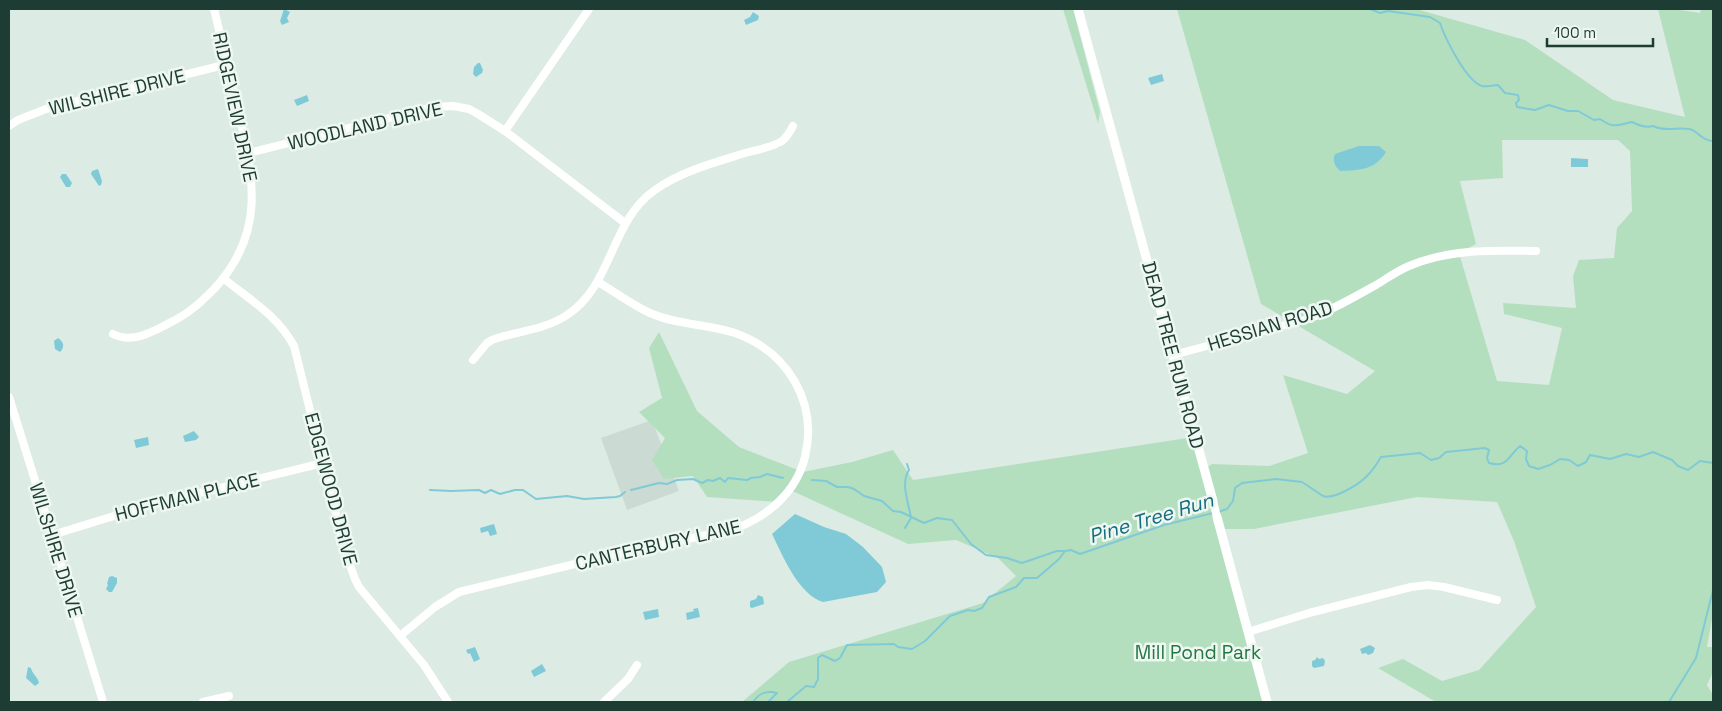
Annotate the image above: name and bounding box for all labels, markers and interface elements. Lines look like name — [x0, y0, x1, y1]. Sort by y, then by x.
scale bar — [1547, 15, 1653, 47]
text: 100 m — [1554, 23, 1596, 42]
street label: RIDGEVIEW DRIVE — [207, 30, 263, 184]
street label: WILSHIRE DRIVE — [46, 63, 188, 121]
street label: WOODLAND DRIVE — [285, 96, 445, 156]
street label: DEAD TREE RUN ROAD — [1136, 259, 1210, 451]
street label: HESSIAN ROAD — [1204, 295, 1336, 357]
street label: EDGEWOOD DRIVE — [299, 410, 363, 568]
street label: HOFFMAN PLACE — [112, 467, 262, 527]
street label: WILSHIRE DRIVE — [24, 480, 88, 620]
water label: Pine Tree Run — [1086, 486, 1217, 549]
street label: CANTERBURY LANE — [573, 514, 743, 576]
park label: Mill Pond Park — [1135, 640, 1261, 665]

